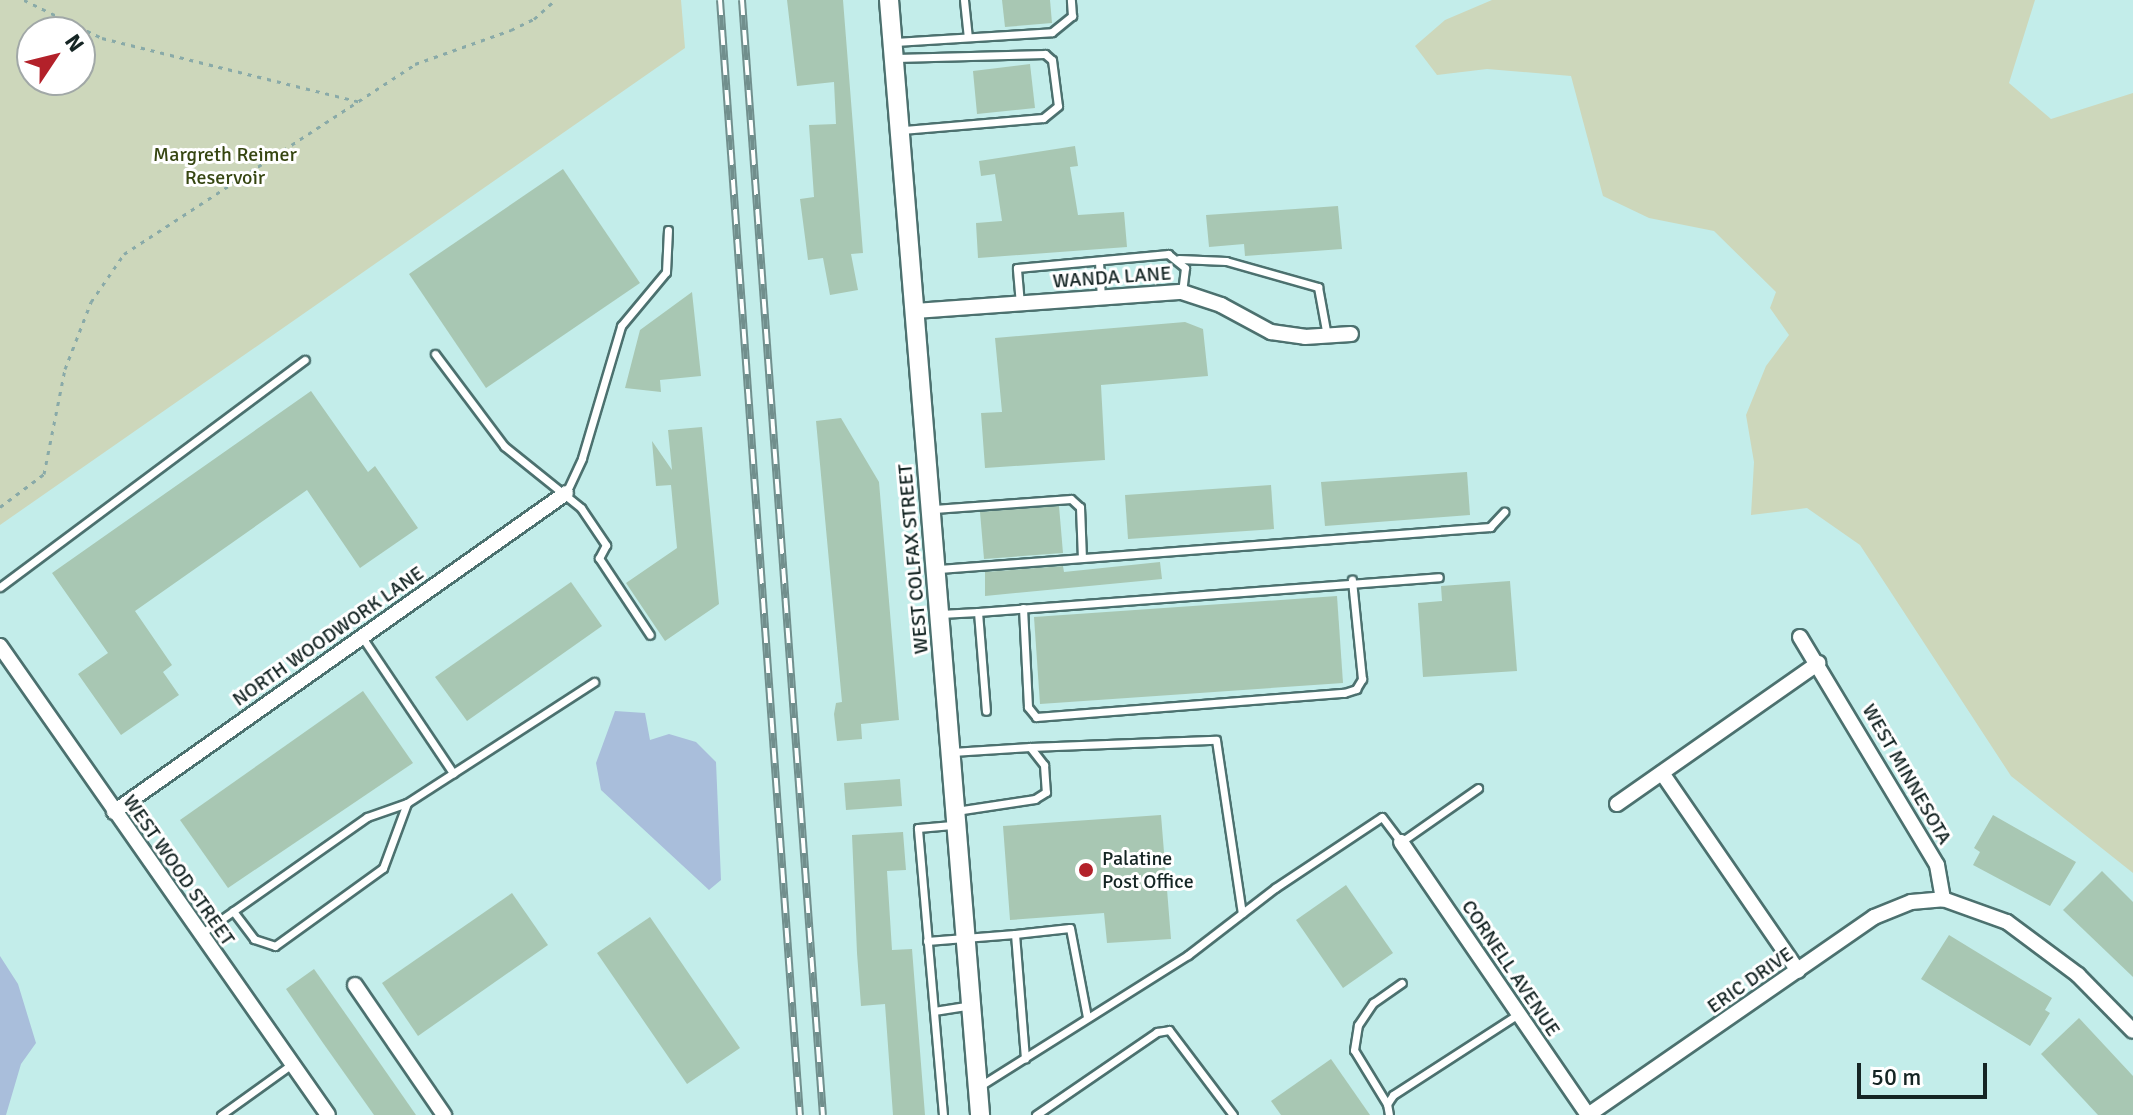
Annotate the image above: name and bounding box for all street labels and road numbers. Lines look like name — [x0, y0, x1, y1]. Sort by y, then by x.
street label: WANDA LANE — [1052, 261, 1172, 293]
street label: WEST COLFAX STREET — [893, 463, 933, 655]
street label: NORTH WOODWORK LANE — [228, 561, 428, 711]
street label: WEST MINNESOTA — [1857, 700, 1957, 848]
street label: WEST WOOD STREET — [118, 790, 240, 950]
street label: CORNELL AVENUE — [1457, 895, 1565, 1041]
street label: ERIC DRIVE — [1702, 942, 1798, 1018]

